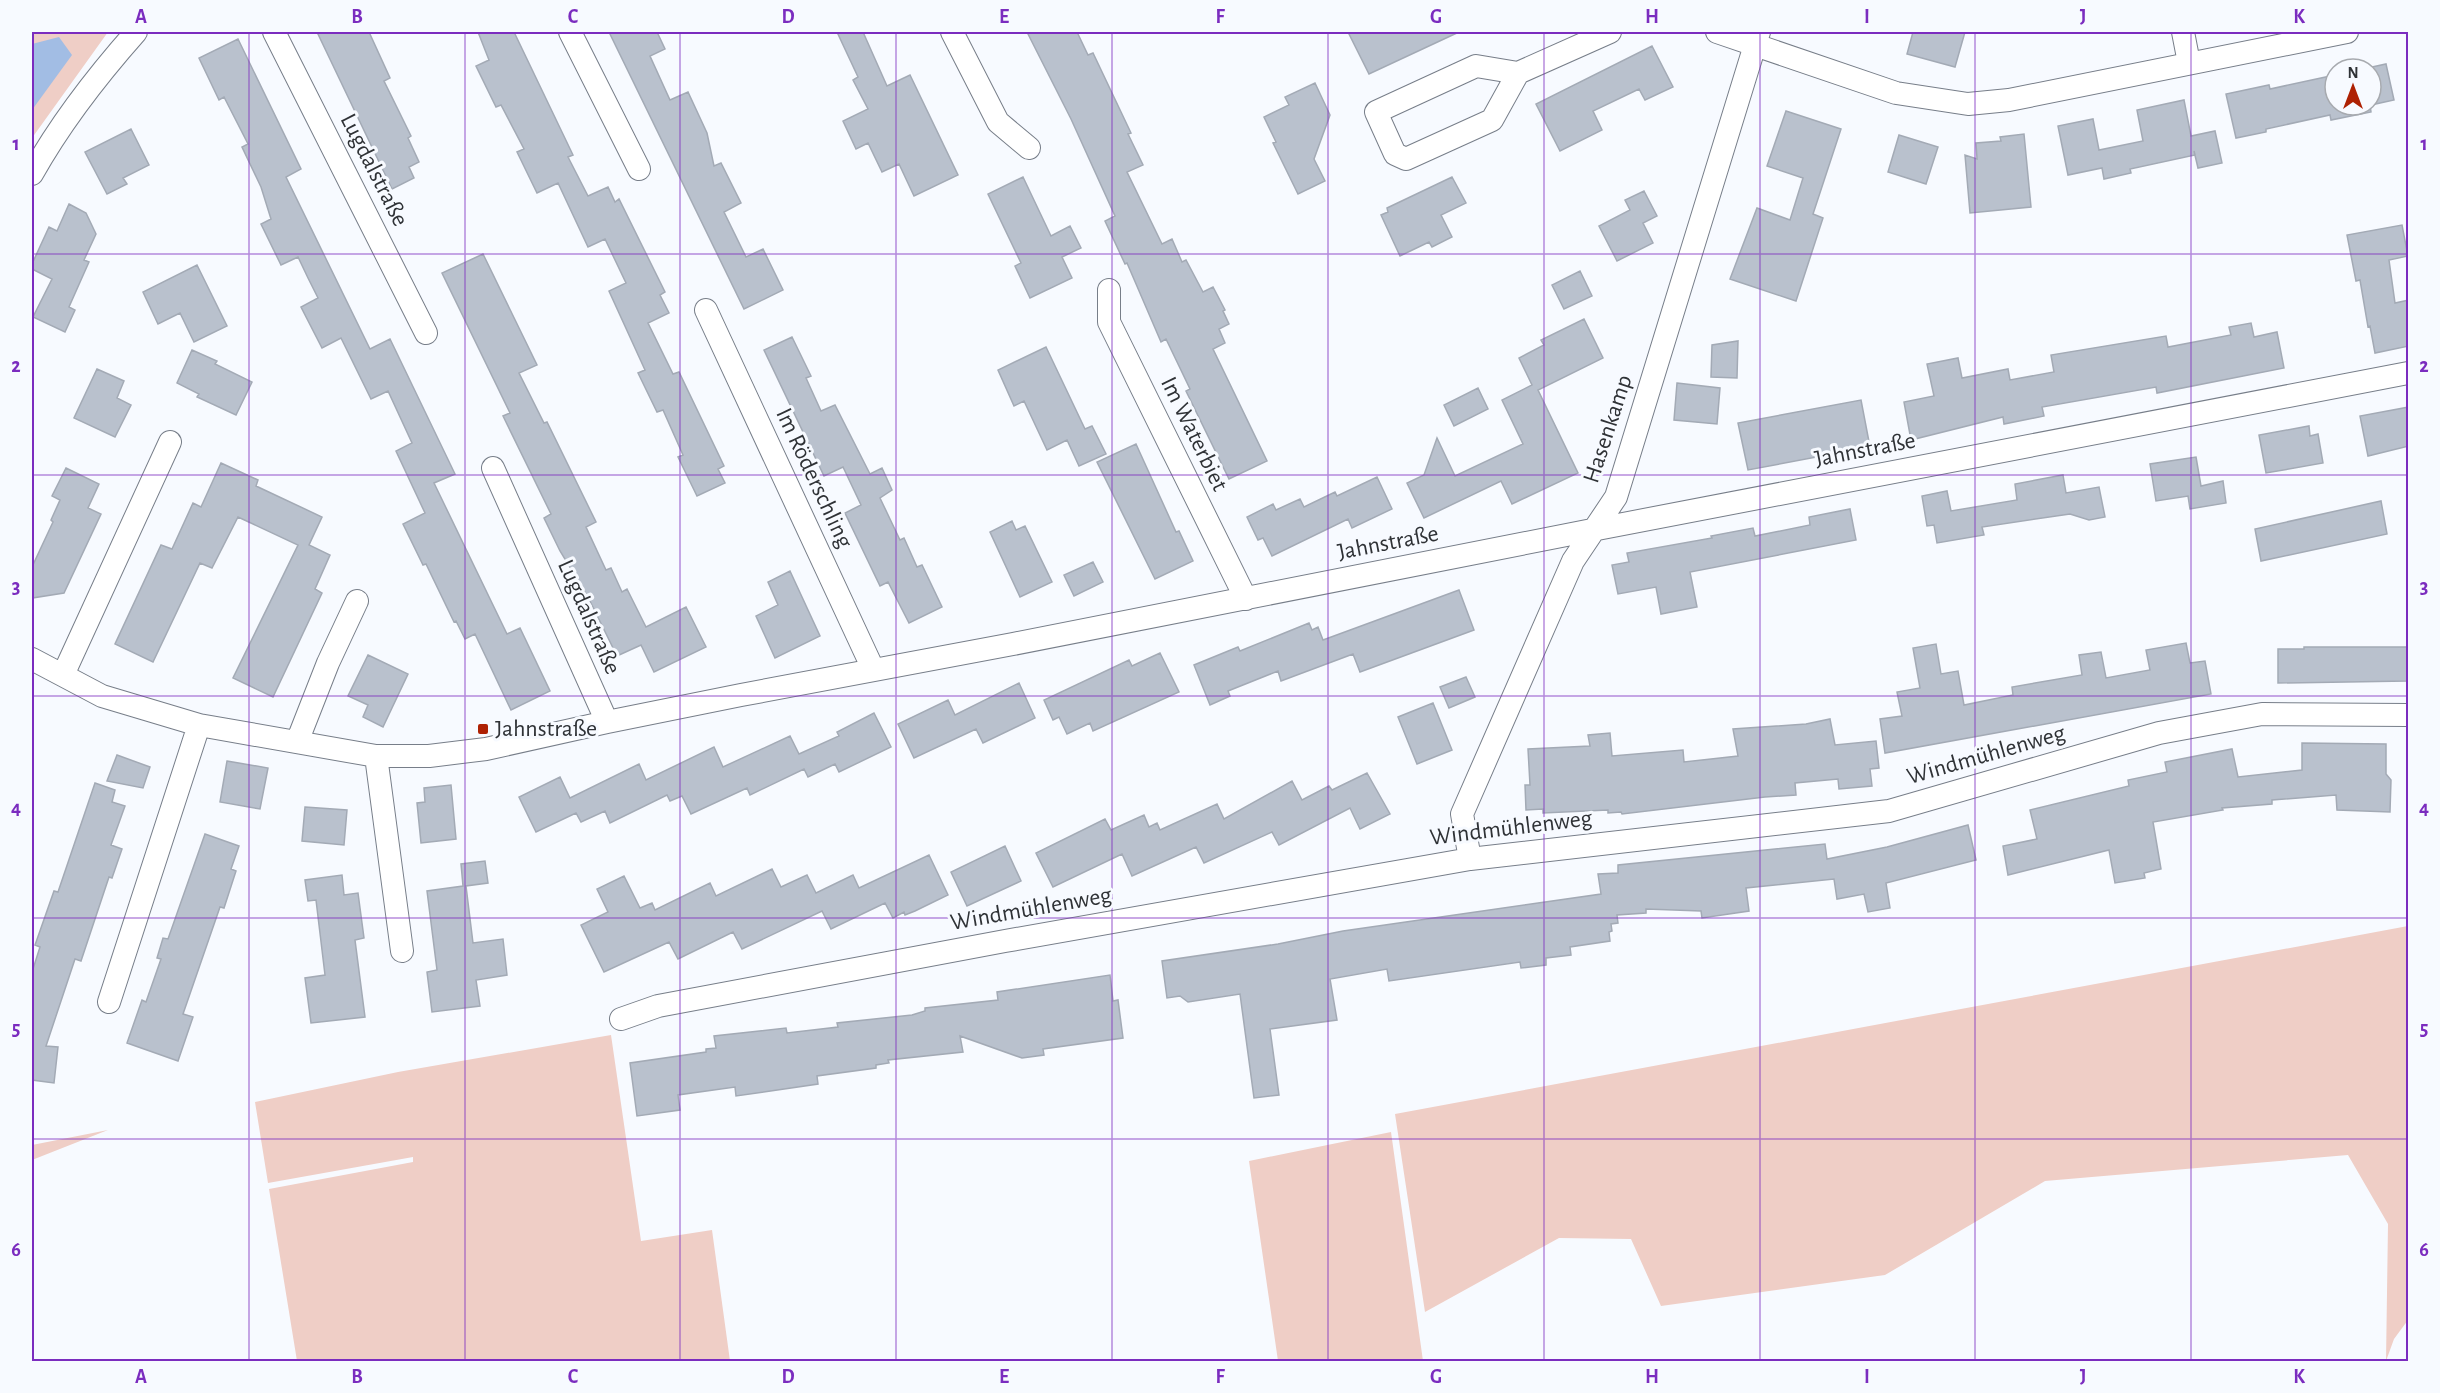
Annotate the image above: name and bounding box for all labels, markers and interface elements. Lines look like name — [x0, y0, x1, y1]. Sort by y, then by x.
text: A — [135, 7, 147, 27]
text: B — [351, 7, 363, 27]
text: C — [568, 7, 579, 27]
text: D — [781, 7, 795, 27]
text: E — [999, 7, 1009, 27]
text: F — [1215, 7, 1225, 27]
text: G — [1430, 7, 1442, 27]
text: H — [1645, 7, 1659, 27]
text: I — [1864, 7, 1870, 27]
text: J — [2080, 7, 2086, 27]
text: K — [2293, 7, 2305, 27]
north arrow — [2323, 57, 2383, 117]
text: N — [2347, 65, 2359, 81]
street label: Lugdalstraße — [335, 110, 413, 230]
text: 1 — [12, 134, 20, 154]
text: 1 — [2420, 134, 2428, 154]
text: 2 — [11, 356, 21, 376]
text: 2 — [2419, 356, 2429, 376]
street label: Hasenkamp — [1579, 372, 1637, 486]
street label: Im Waterbiet — [1156, 373, 1232, 495]
street label: Im Röderschling — [771, 404, 857, 552]
street label: Jahnstraße — [1813, 428, 1917, 472]
street label: Jahnstraße — [1336, 521, 1440, 565]
street label: Lugdalstraße — [553, 556, 625, 678]
text: 3 — [12, 577, 20, 597]
text: 3 — [2420, 577, 2428, 597]
place label: Jahnstraße — [495, 717, 597, 741]
street label: Windmühlenweg — [1904, 721, 2068, 789]
marker: Jahnstraße — [476, 722, 490, 736]
text: 4 — [11, 798, 21, 818]
text: 4 — [2419, 798, 2429, 818]
street label: Windmühlenweg — [1429, 806, 1594, 850]
street label: Windmühlenweg — [949, 883, 1114, 935]
text: 5 — [12, 1019, 20, 1039]
text: 5 — [2420, 1019, 2428, 1039]
text: 6 — [11, 1240, 21, 1260]
text: 6 — [2419, 1240, 2429, 1260]
text: A — [135, 1367, 147, 1387]
text: B — [351, 1367, 363, 1387]
text: C — [568, 1367, 579, 1387]
text: D — [781, 1367, 795, 1387]
text: E — [999, 1367, 1009, 1387]
text: F — [1215, 1367, 1225, 1387]
text: G — [1430, 1367, 1442, 1387]
text: H — [1645, 1367, 1659, 1387]
text: I — [1864, 1367, 1870, 1387]
text: J — [2080, 1367, 2086, 1387]
text: K — [2293, 1367, 2305, 1387]

